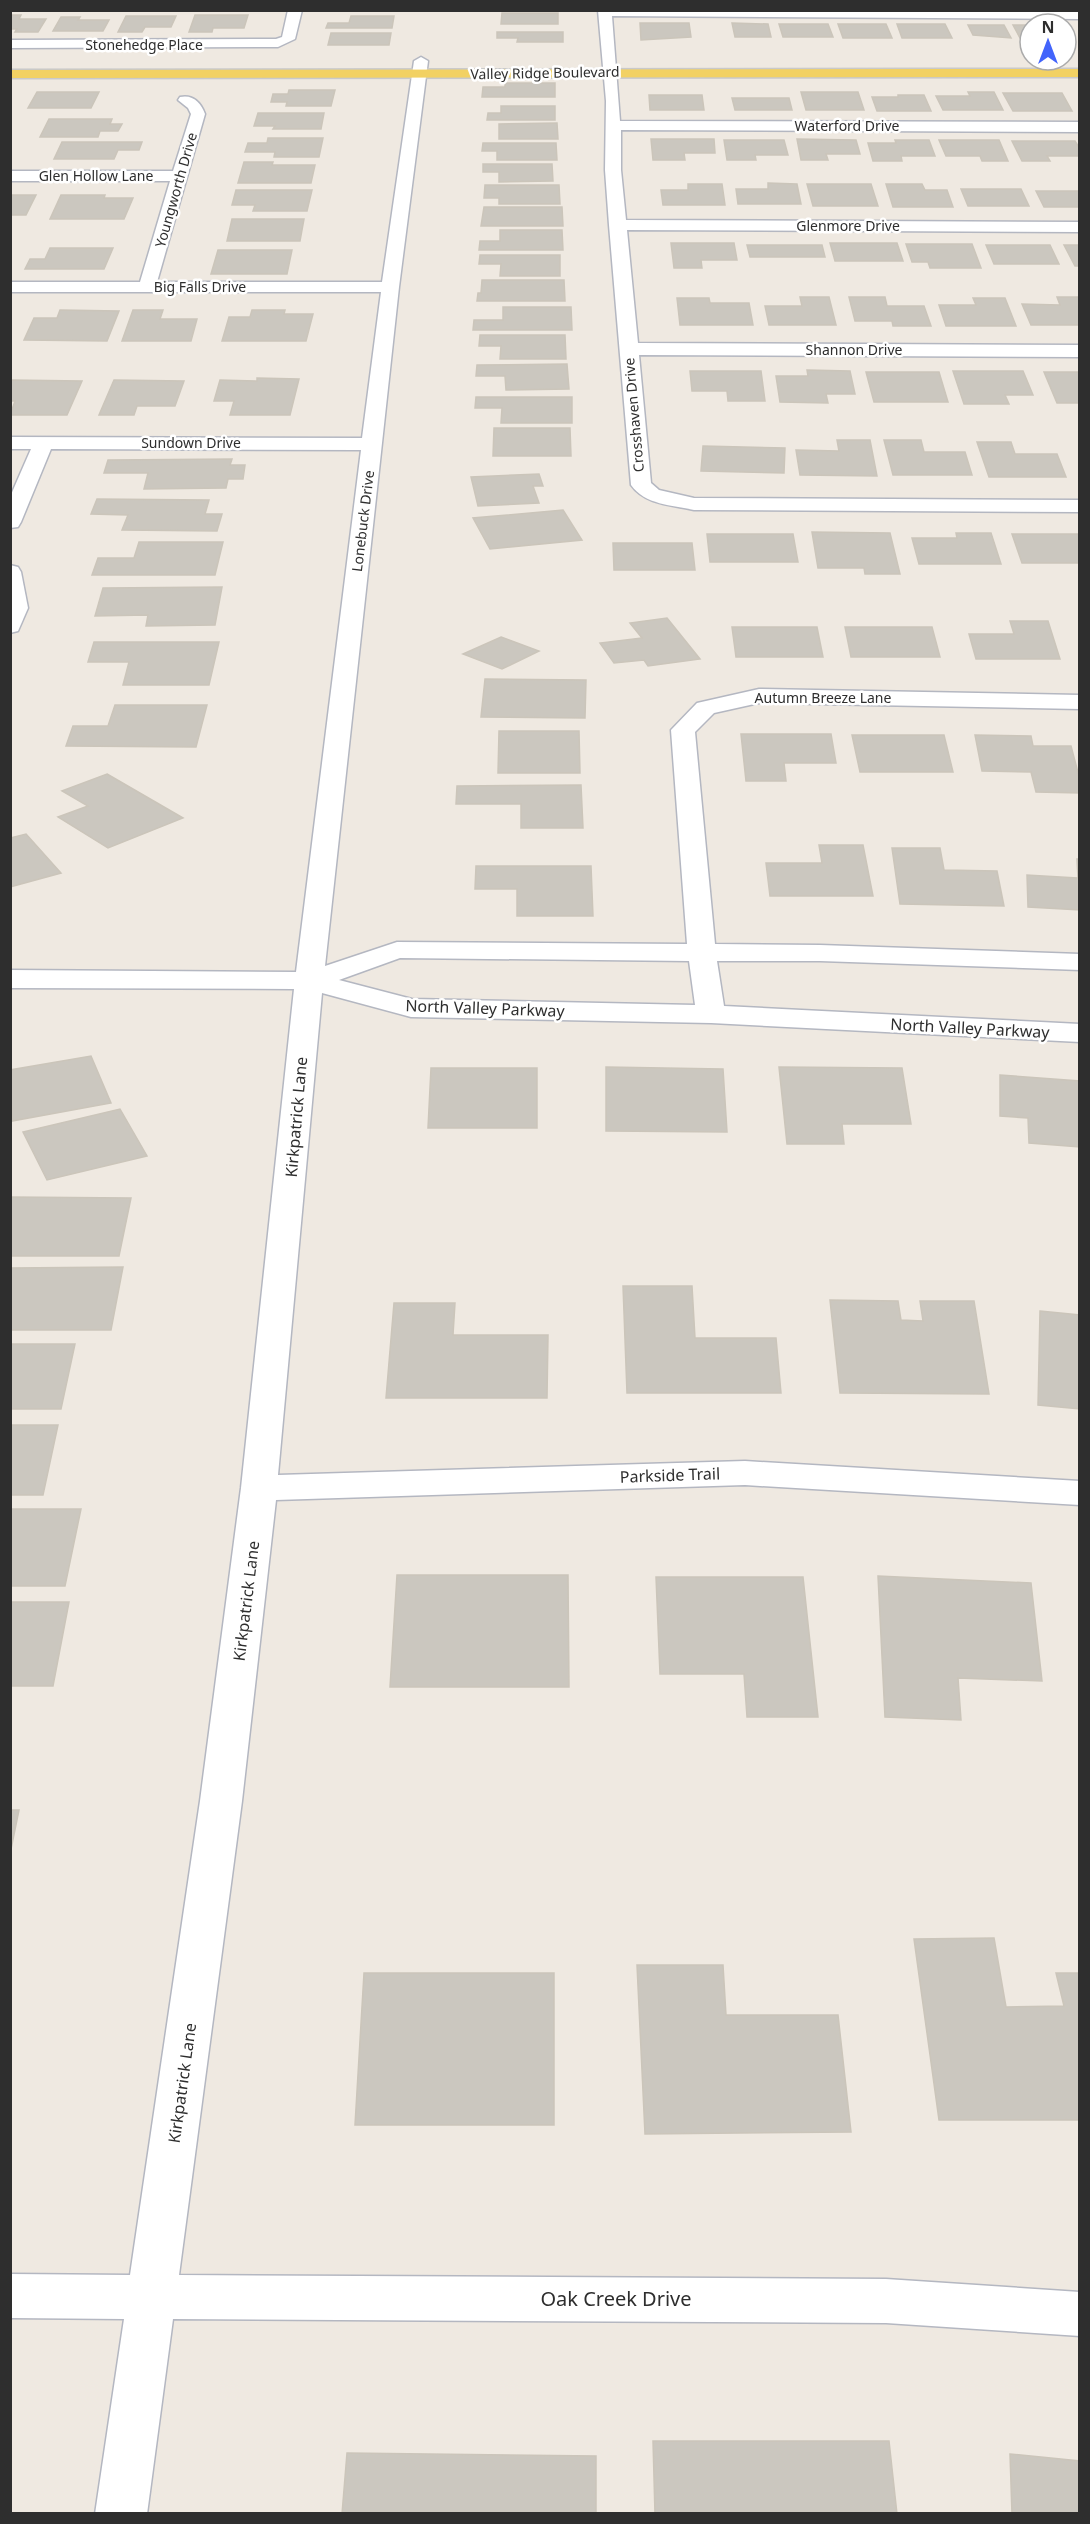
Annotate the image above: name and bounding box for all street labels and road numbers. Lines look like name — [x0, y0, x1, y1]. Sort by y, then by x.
street label: Stonehedge Place — [85, 35, 203, 54]
street label: Valley Ridge Boulevard — [470, 62, 620, 83]
street label: Waterford Drive — [795, 116, 900, 135]
street label: Youngworth Drive — [150, 130, 201, 250]
street label: Glen Hollow Lane — [39, 166, 153, 185]
street label: Glenmore Drive — [796, 216, 900, 235]
street label: Big Falls Drive — [154, 277, 246, 296]
street label: Shannon Drive — [806, 340, 903, 359]
street label: Crosshaven Drive — [619, 357, 648, 473]
street label: Sundown Drive — [141, 433, 241, 452]
street label: Lonebuck Drive — [347, 469, 378, 573]
street label: Autumn Breeze Lane — [755, 688, 891, 707]
street label: North Valley Parkway — [405, 994, 566, 1022]
street label: North Valley Parkway — [890, 1013, 1051, 1043]
street label: Kirkpatrick Lane — [280, 1056, 312, 1178]
street label: Parkside Trail — [620, 1462, 720, 1488]
street label: Kirkpatrick Lane — [228, 1540, 264, 1662]
street label: Kirkpatrick Lane — [163, 2021, 201, 2145]
street label: Oak Creek Drive — [540, 2285, 692, 2312]

